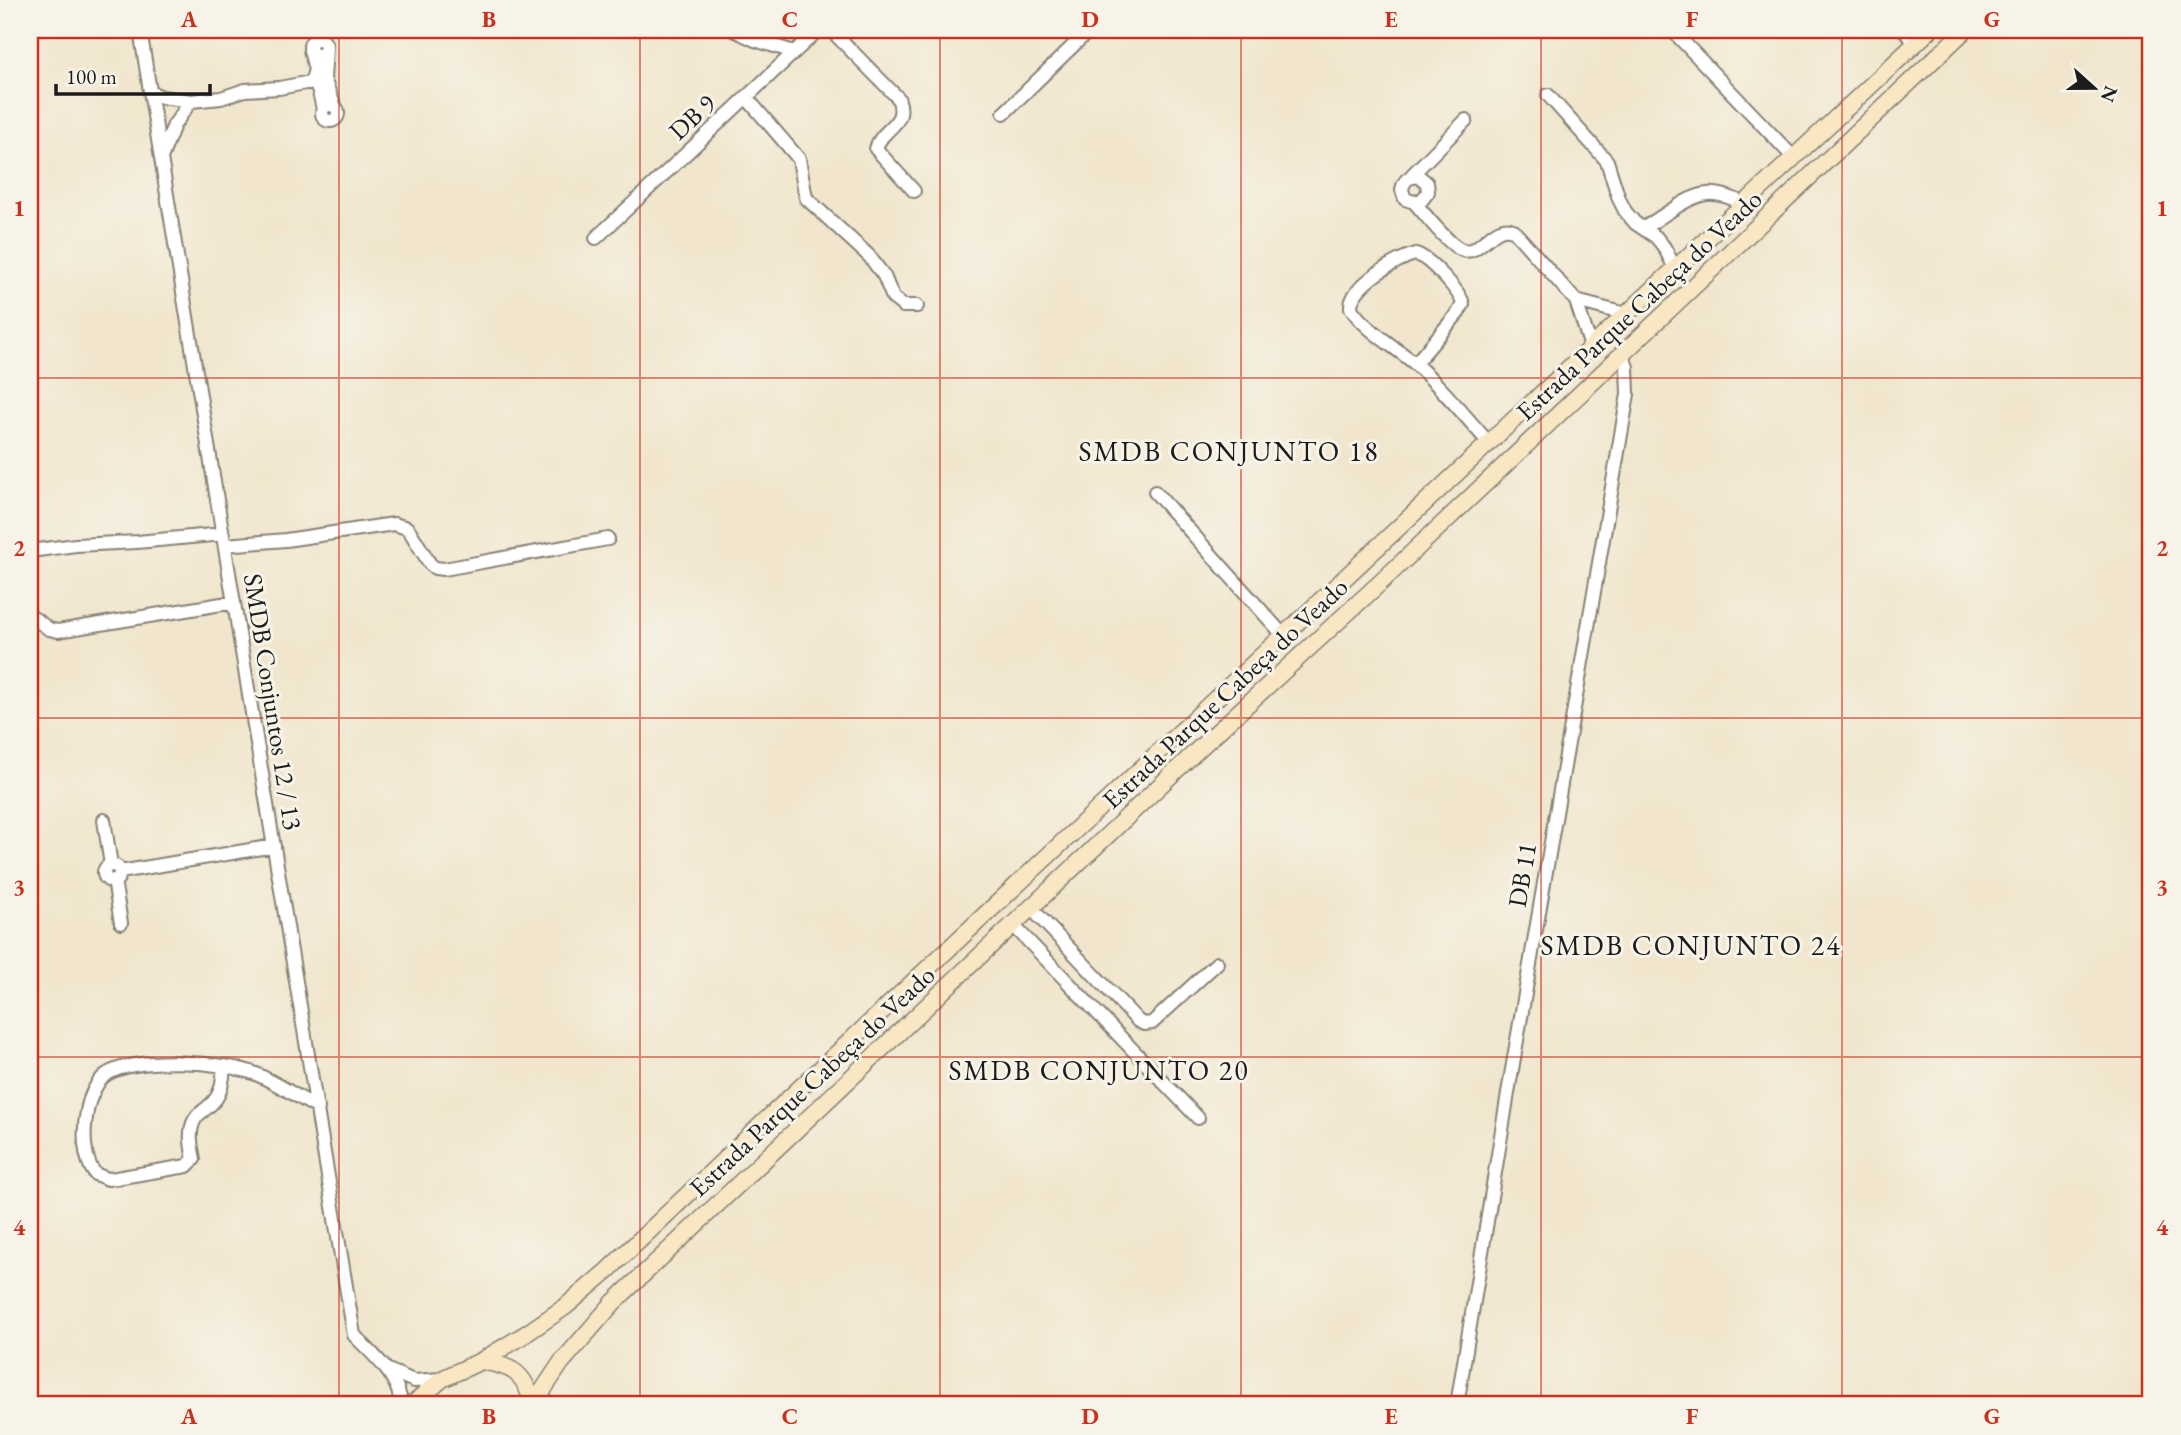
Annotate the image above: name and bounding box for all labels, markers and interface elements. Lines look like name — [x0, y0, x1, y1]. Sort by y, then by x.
text: A — [180, 4, 198, 34]
text: B — [482, 4, 496, 34]
text: C — [782, 4, 798, 34]
text: D — [1081, 4, 1099, 34]
text: E — [1384, 4, 1398, 34]
text: F — [1686, 4, 1699, 34]
text: G — [1984, 4, 2000, 34]
scale bar — [56, 52, 210, 96]
north arrow — [2058, 52, 2128, 122]
text: 100 m — [66, 63, 117, 90]
text: N — [2095, 82, 2124, 106]
street label: DB 9 — [661, 86, 723, 147]
street label: Estrada Parque Cabeça do Veado — [1509, 182, 1769, 428]
text: 1 — [13, 193, 25, 223]
text: 1 — [2156, 193, 2168, 223]
district label: SMDB CONJUNTO 18 — [1078, 433, 1380, 469]
text: 2 — [13, 533, 25, 563]
text: 2 — [2156, 533, 2168, 563]
street label: Estrada Parque Cabeça do Veado — [1095, 570, 1355, 816]
street label: SMDB Conjuntos 12 / 13 — [236, 571, 310, 833]
street label: DB 11 — [1500, 840, 1544, 910]
text: 3 — [13, 872, 25, 902]
text: 3 — [2156, 872, 2168, 902]
district label: SMDB CONJUNTO 24 — [1540, 927, 1842, 963]
street label: Estrada Parque Cabeça do Veado — [682, 958, 942, 1204]
district label: SMDB CONJUNTO 20 — [948, 1052, 1250, 1088]
text: 4 — [13, 1212, 26, 1242]
text: 4 — [2156, 1212, 2169, 1242]
text: A — [180, 1401, 198, 1431]
text: B — [482, 1401, 496, 1431]
text: C — [782, 1401, 798, 1431]
text: D — [1081, 1401, 1099, 1431]
text: E — [1384, 1401, 1398, 1431]
text: F — [1686, 1401, 1699, 1431]
text: G — [1984, 1401, 2000, 1431]

